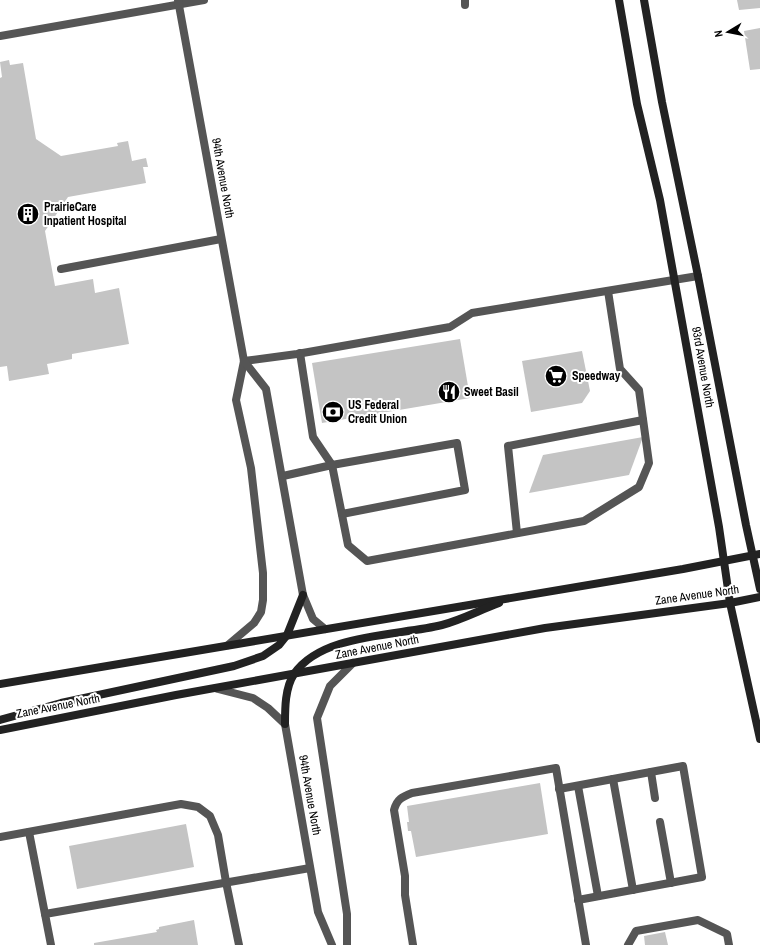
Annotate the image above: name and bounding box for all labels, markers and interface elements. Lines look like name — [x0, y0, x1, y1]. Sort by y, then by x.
north arrow — [708, 12, 748, 52]
text: N — [711, 29, 726, 38]
street label: 94th Avenue North — [208, 137, 238, 219]
place label: PrairieCare Inpatient Hospital — [44, 199, 127, 229]
building icon: PrairieCare Inpatient Hospital — [15, 201, 41, 227]
street label: 93rd Avenue North — [688, 325, 718, 409]
supermarket icon: Speedway — [543, 363, 569, 389]
place label: Speedway — [572, 368, 621, 384]
restaurant icon: Sweet Basil — [436, 379, 462, 405]
place label: Sweet Basil — [464, 384, 519, 400]
place label: US Federal Credit Union — [348, 397, 407, 427]
bank icon: US Federal Credit Union — [320, 399, 346, 425]
street label: Zane Avenue North — [654, 581, 740, 609]
street label: Zane Avenue North — [334, 631, 420, 663]
street label: Zane Avenue North — [15, 690, 101, 722]
street label: 94th Avenue North — [295, 754, 325, 836]

